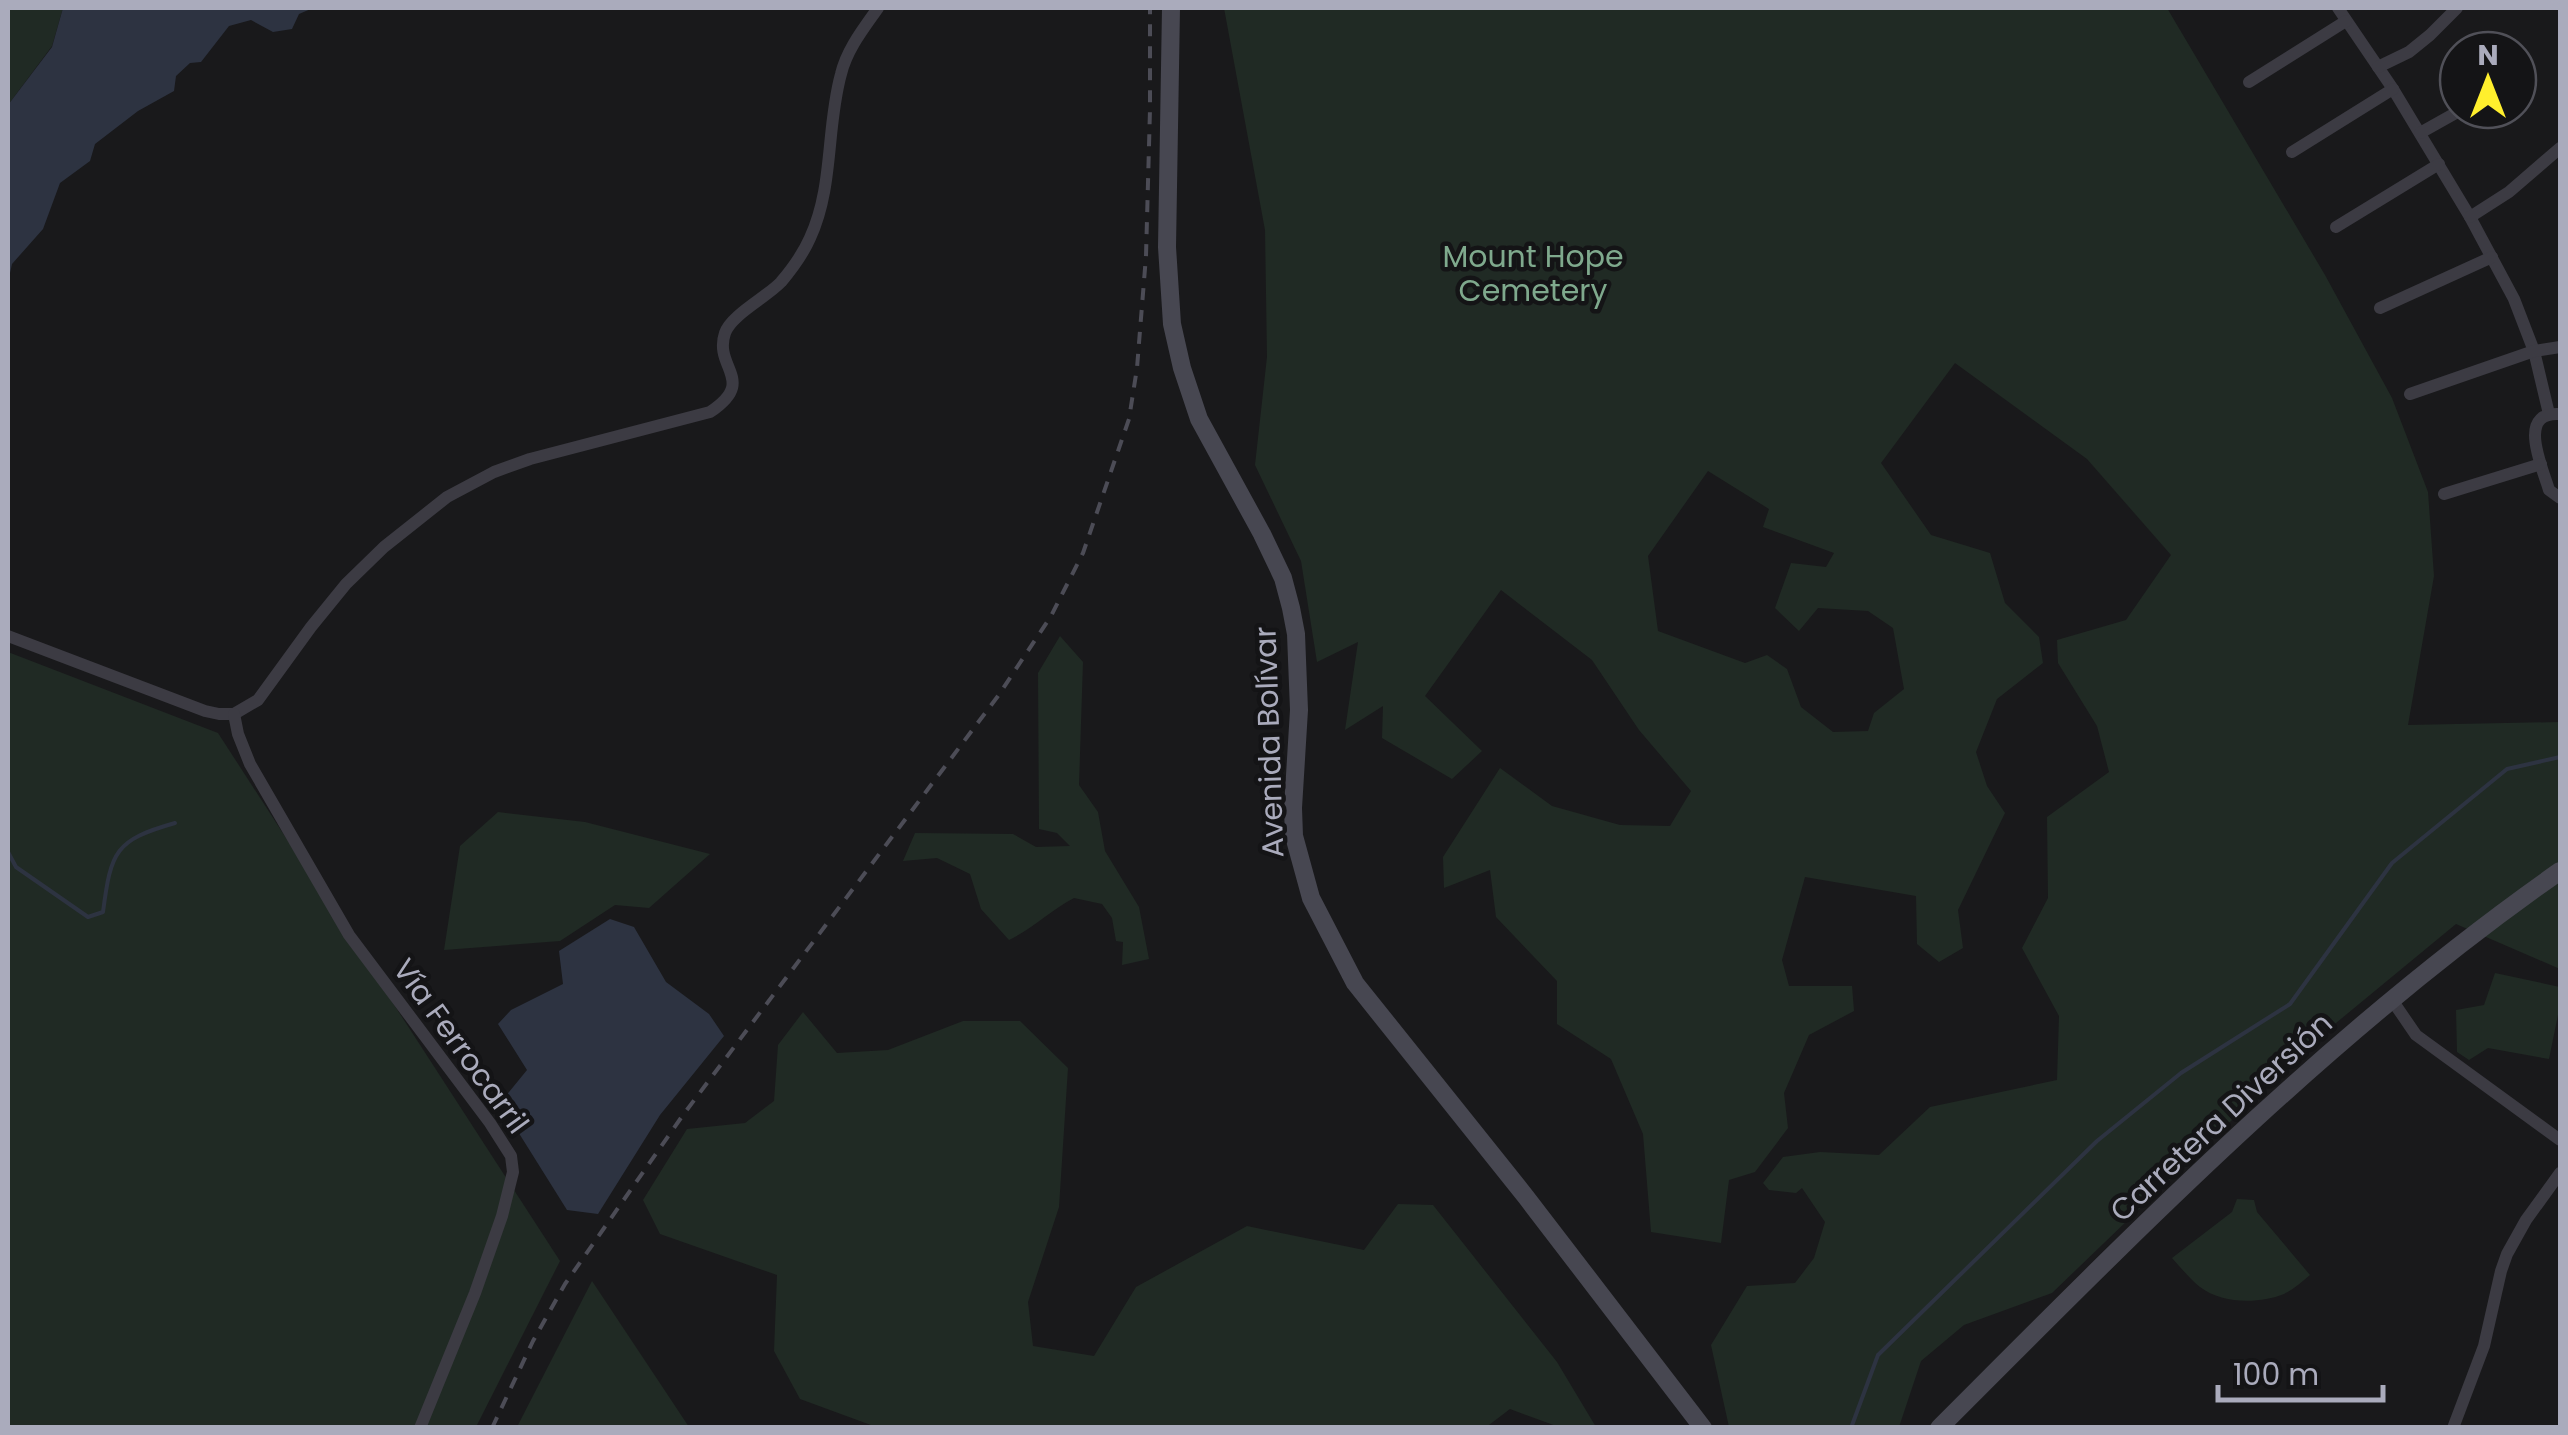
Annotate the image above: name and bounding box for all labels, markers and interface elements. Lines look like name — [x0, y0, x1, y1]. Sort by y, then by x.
north arrow — [2438, 30, 2538, 130]
text: N — [2477, 36, 2499, 75]
park label: Mount Hope Cemetery — [1442, 235, 1624, 312]
street label: Avenida Bolívar — [1243, 626, 1295, 858]
street label: Vía Ferrocarril — [383, 950, 539, 1142]
street label: Carretera Diversión — [2100, 1002, 2342, 1232]
scale bar — [2218, 1340, 2383, 1402]
text: 100 m — [2233, 1353, 2319, 1396]

